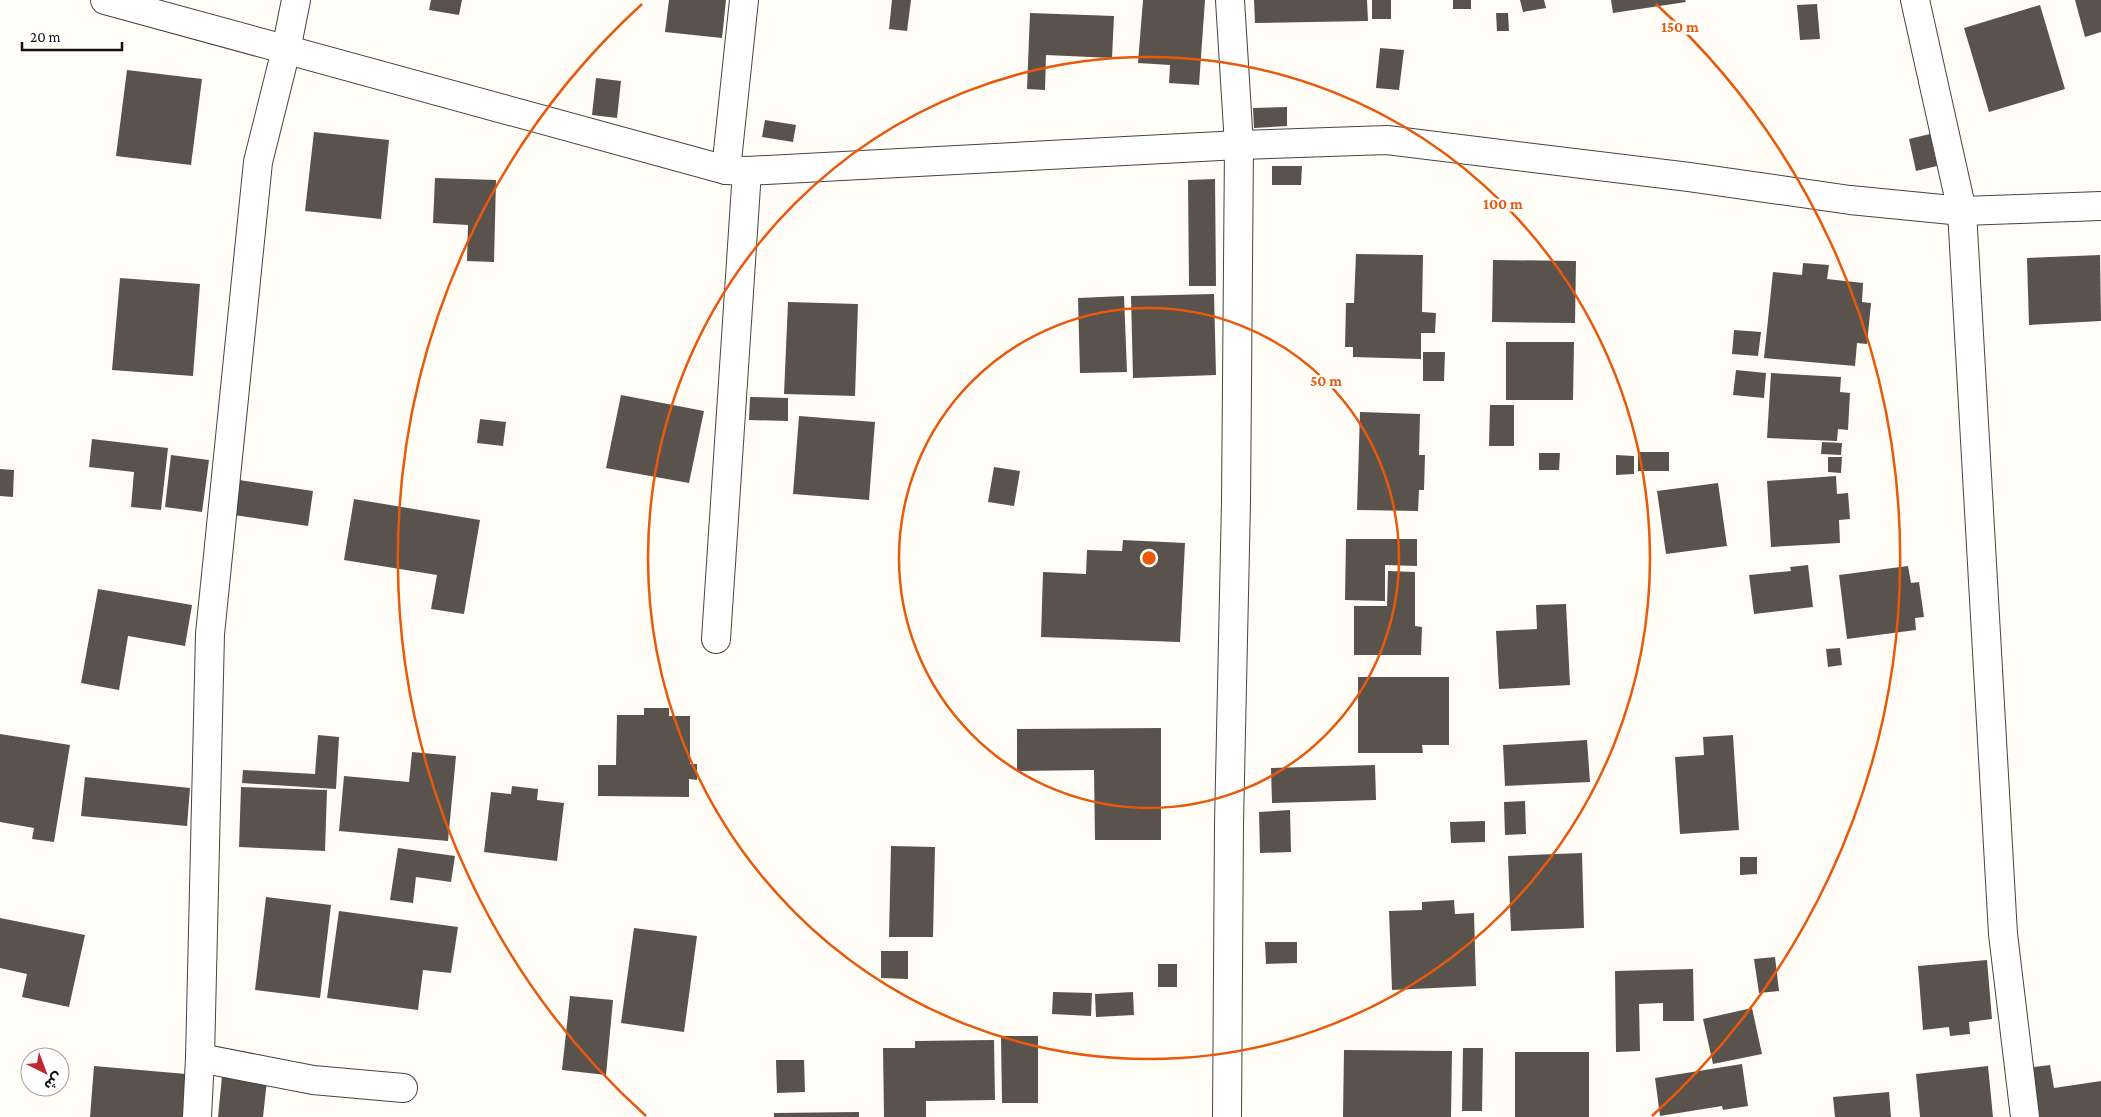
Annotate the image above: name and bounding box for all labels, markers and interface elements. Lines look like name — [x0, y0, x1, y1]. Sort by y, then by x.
text: 150 m — [1661, 19, 1699, 35]
scale bar — [22, 20, 122, 52]
text: 20 m — [30, 29, 61, 45]
text: 100 m — [1483, 196, 1523, 212]
text: 50 m — [1310, 373, 1342, 389]
centre of rings — [1140, 549, 1158, 567]
north arrow — [20, 1047, 70, 1097]
text: ش — [41, 1069, 66, 1094]

